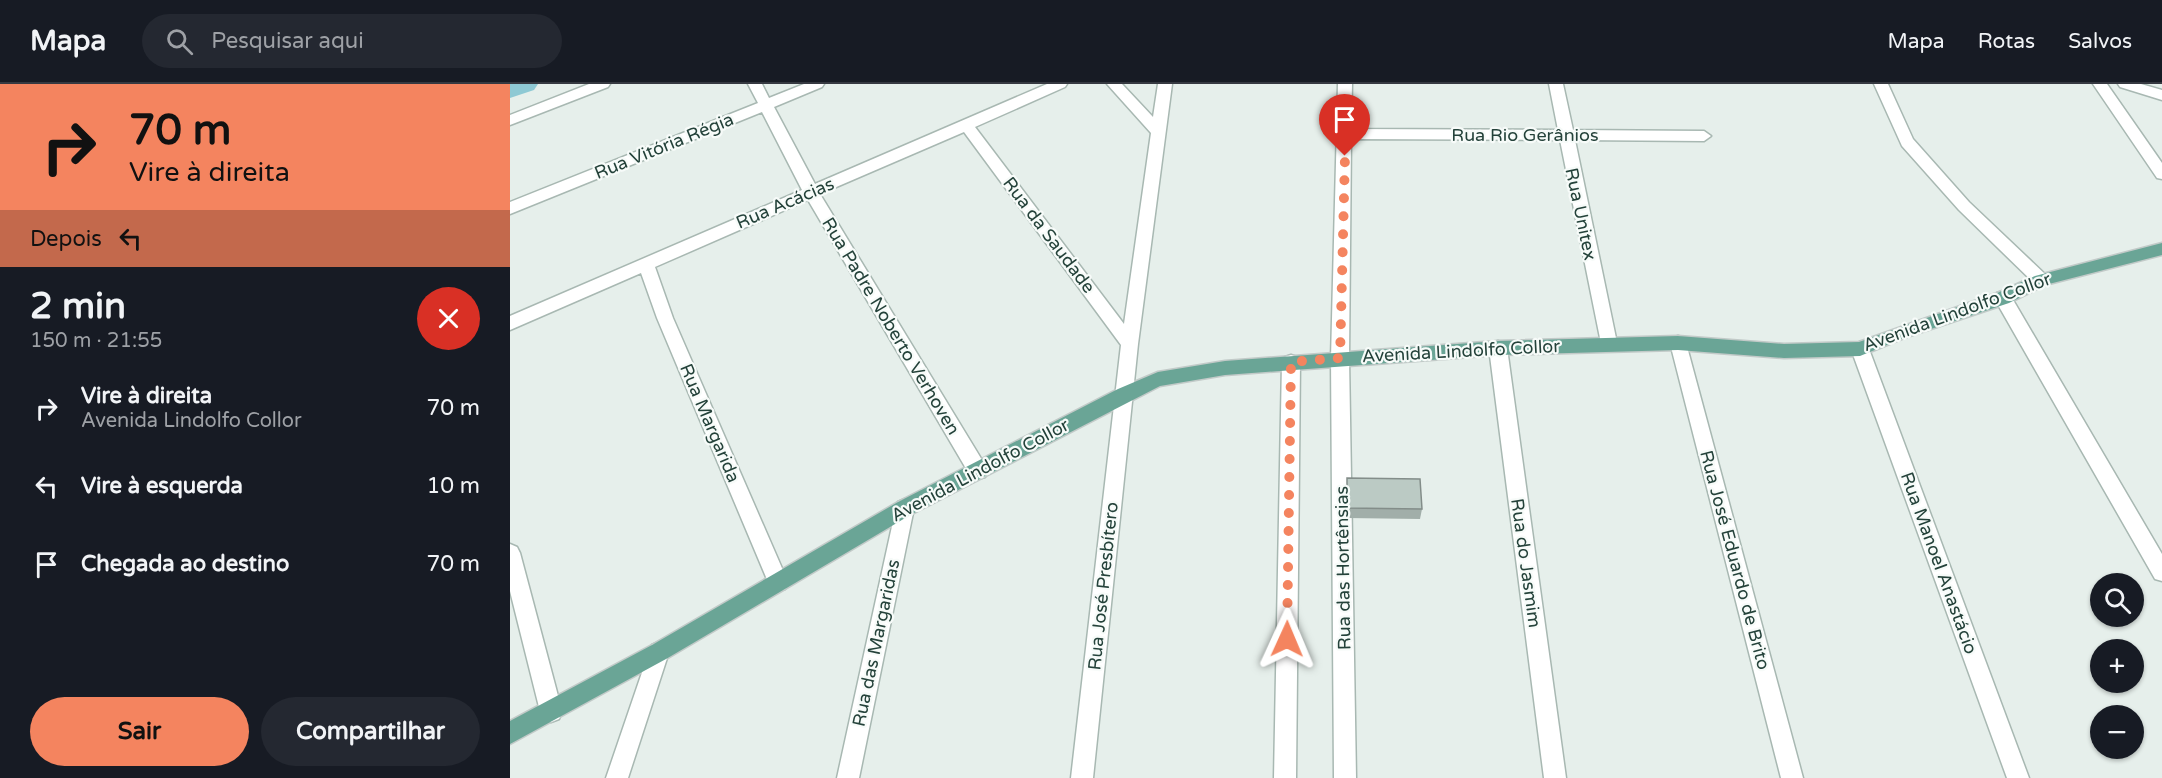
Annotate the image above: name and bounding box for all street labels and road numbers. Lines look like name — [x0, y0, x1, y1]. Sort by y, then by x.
street label: Rua Vitória Régia — [591, 108, 737, 184]
street label: Rua Rio Gerânios — [1451, 124, 1599, 146]
street label: Rua Unitex — [1560, 166, 1602, 262]
street label: Rua Acácias — [733, 172, 837, 234]
street label: Rua da Saudade — [998, 173, 1100, 297]
street label: Rua Padre Noberto Verhoven — [817, 213, 965, 439]
street label: Avenida Lindolfo Collor — [1860, 268, 2054, 356]
street label: Avenida Lindolfo Collor — [1361, 335, 1561, 367]
street label: Rua Margarida — [675, 360, 745, 486]
street label: Avenida Lindolfo Collor — [887, 414, 1073, 526]
street label: Rua José Eduardo de Brito — [1695, 448, 1775, 672]
street label: Rua Manoel Anastácio — [1896, 469, 1982, 657]
street label: Rua das Hortênsias — [1331, 486, 1355, 650]
street label: Rua do Jasmim — [1506, 497, 1546, 629]
street label: Rua José Presbítero — [1083, 501, 1123, 671]
street label: Rua das Margaridas — [848, 557, 904, 729]

